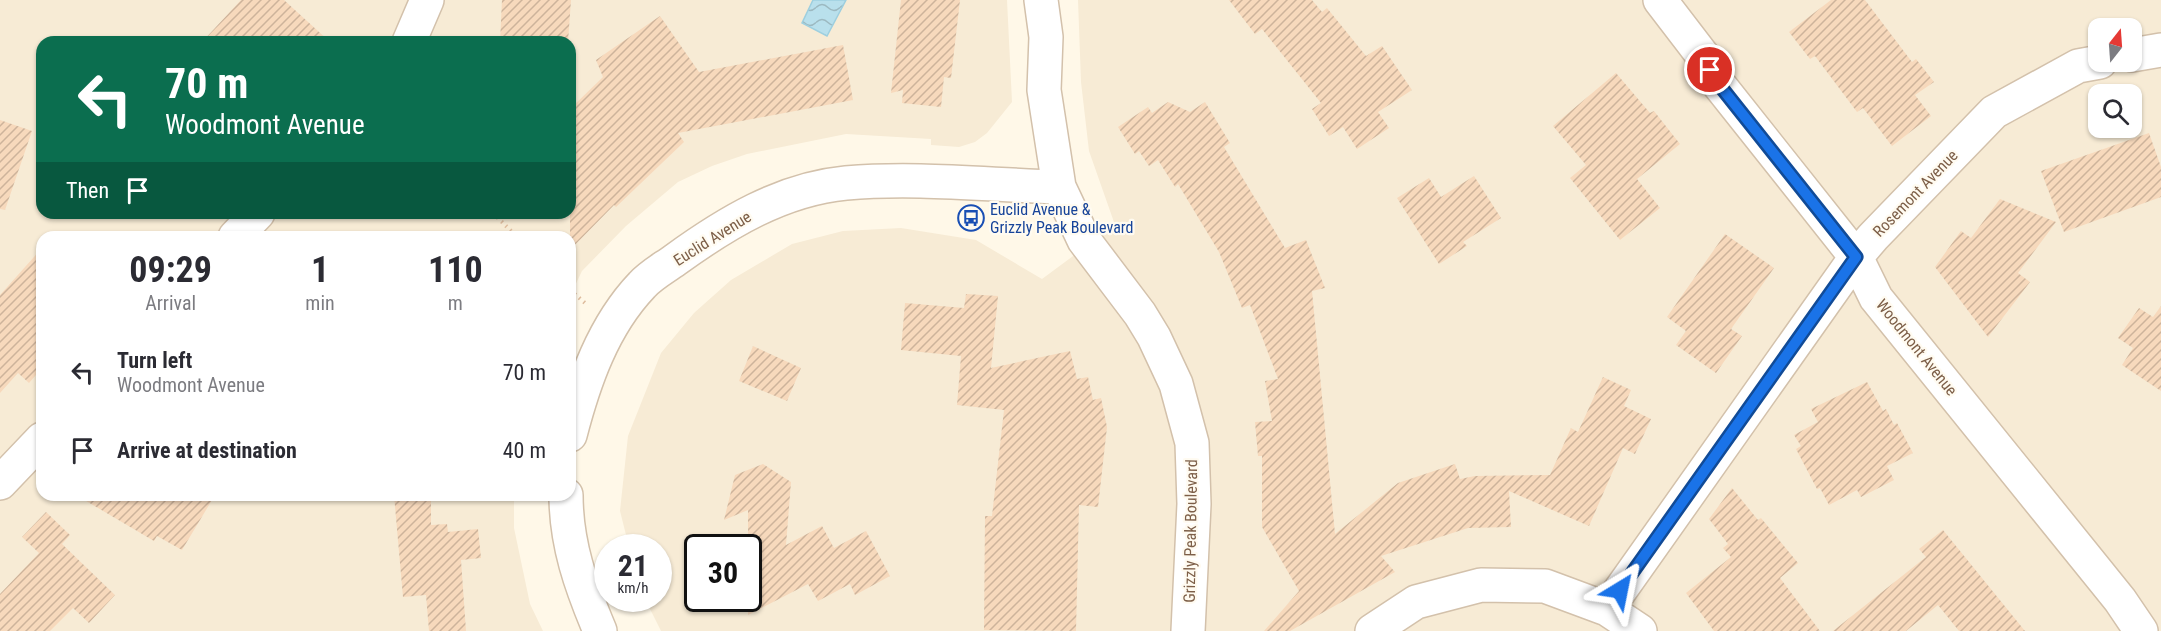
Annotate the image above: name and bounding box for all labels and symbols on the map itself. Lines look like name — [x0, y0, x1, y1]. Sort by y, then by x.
north arrow — [2088, 18, 2142, 72]
pin — [1684, 44, 1735, 95]
street label: Rosemont Avenue — [1869, 146, 1962, 241]
place label: Euclid Avenue & Grizzly Peak Boulevard — [990, 200, 1134, 237]
bus stop icon: Euclid Avenue & Grizzly Peak Boulevard — [956, 203, 986, 233]
street label: Euclid Avenue — [670, 207, 755, 270]
street label: Woodmont Avenue — [1872, 295, 1961, 399]
street label: Grizzly Peak Boulevard — [1180, 459, 1201, 603]
speed limit sign: 30 — [684, 534, 762, 612]
position arrow — [1588, 558, 1652, 622]

